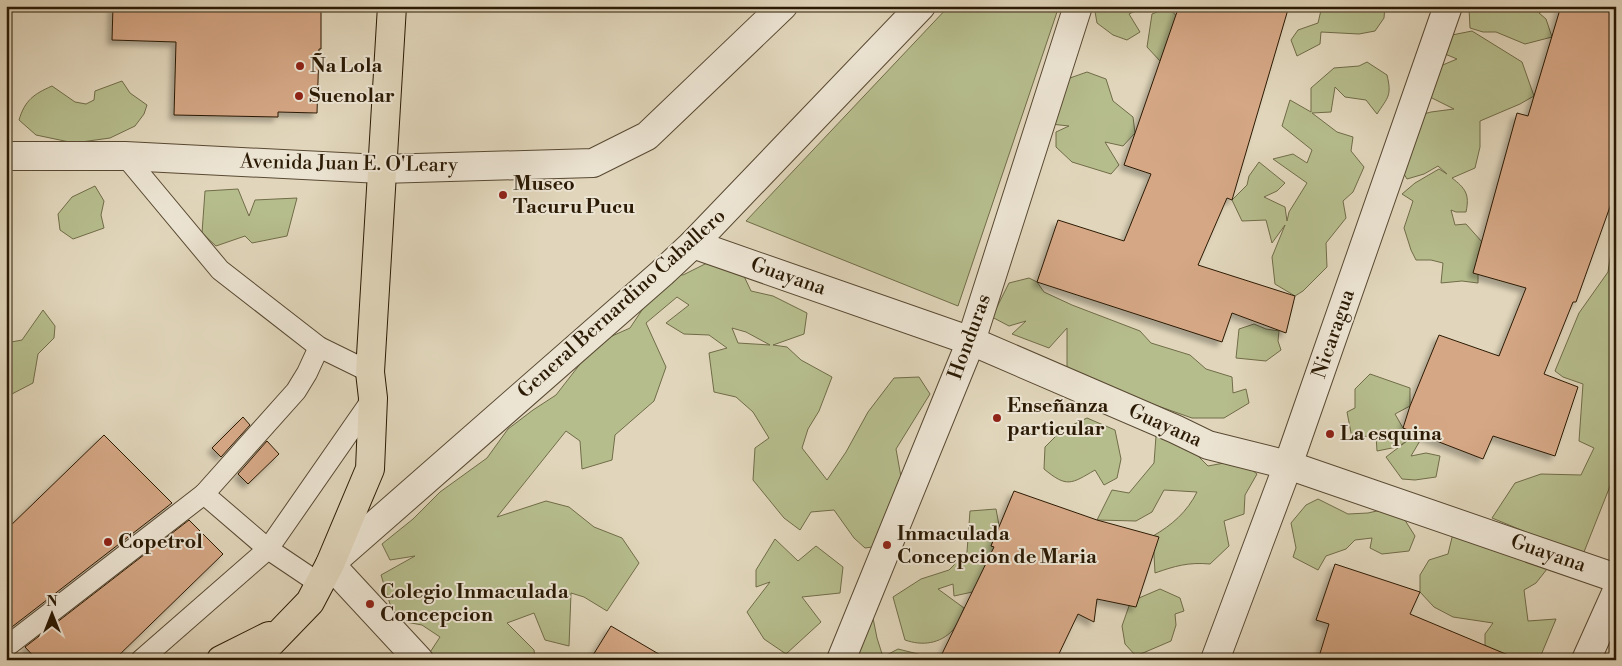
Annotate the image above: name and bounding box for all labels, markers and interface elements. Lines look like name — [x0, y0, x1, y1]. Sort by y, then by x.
place label: Ña Lola — [310, 53, 382, 79]
marker: Ña Lola — [294, 60, 306, 72]
place label: Suenolar — [309, 84, 395, 109]
marker: Suenolar — [293, 90, 305, 102]
street label: Avenida Juan E. O'Leary — [239, 150, 458, 178]
place label: Museo Tacuru Pucu — [513, 172, 635, 220]
marker: Museo Tacuru Pucu — [497, 189, 509, 201]
street label: General Bernardino Caballero — [513, 204, 731, 404]
street label: Guayana — [747, 252, 830, 302]
street label: Nicaragua — [1307, 285, 1361, 382]
street label: Honduras — [943, 291, 997, 383]
place label: Enseñanza particular — [1007, 394, 1108, 442]
street label: Guayana — [1124, 399, 1206, 454]
marker: Enseñanza particular — [991, 412, 1003, 424]
place label: La esquina — [1340, 422, 1442, 447]
marker: La esquina — [1324, 428, 1336, 440]
place label: Inmaculada Concepcion de Maria — [897, 522, 1097, 570]
street label: Guayana — [1507, 529, 1590, 579]
place label: Copetrol — [118, 530, 203, 555]
marker: Copetrol — [102, 536, 114, 548]
marker: Inmaculada Concepcion de Maria — [881, 539, 893, 551]
place label: Colegio Inmaculada Concepcion — [380, 580, 569, 628]
north arrow — [28, 588, 78, 638]
text: N — [46, 593, 58, 611]
marker: Colegio Inmaculada Concepcion — [364, 598, 376, 610]

